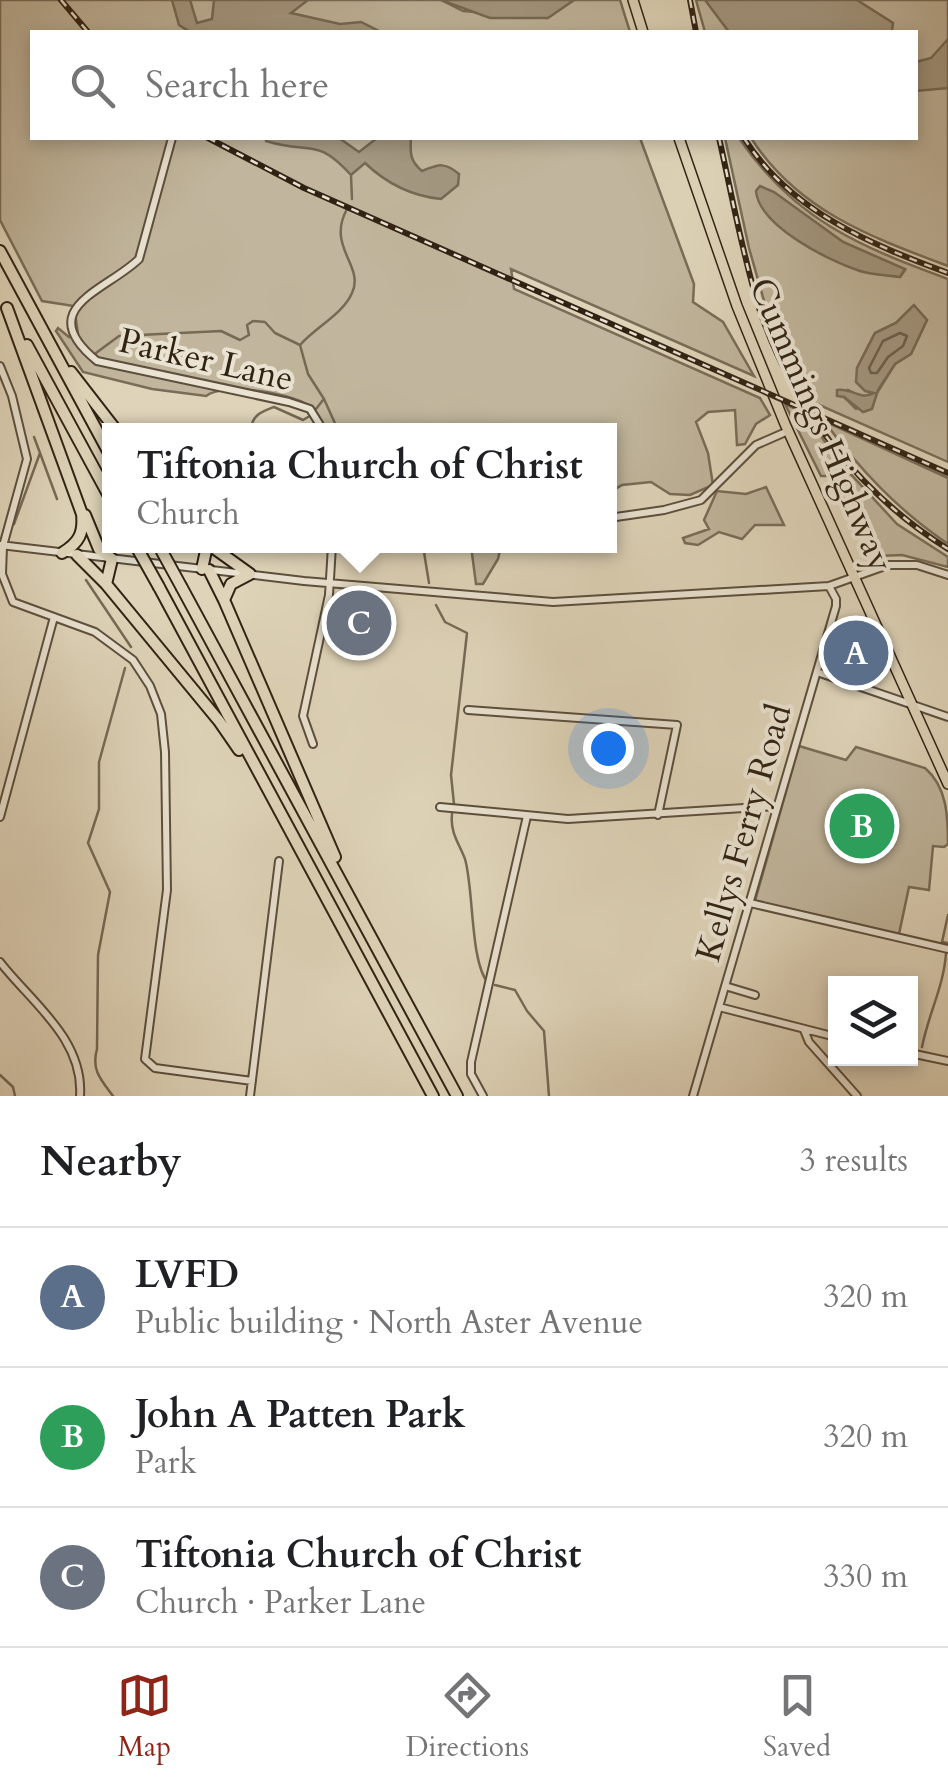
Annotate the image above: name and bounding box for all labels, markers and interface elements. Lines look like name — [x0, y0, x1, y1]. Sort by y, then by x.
search box — [30, 30, 918, 140]
icon: search — [65, 58, 120, 113]
text: Search here — [145, 59, 329, 111]
street label: Cummings Highway — [737, 271, 905, 580]
street label: Parker Lane — [114, 317, 298, 403]
popup — [102, 423, 617, 553]
text: Tiftonia Church of Christ — [136, 440, 583, 492]
text: Church — [136, 492, 240, 536]
pin: C — [326, 586, 392, 660]
pin: A — [824, 616, 888, 690]
street label: Kellys Ferry Road — [684, 698, 804, 967]
your location — [583, 723, 634, 774]
pin: B — [830, 788, 894, 864]
map controls — [828, 976, 918, 1066]
button: layers — [828, 976, 918, 1066]
text: Nearby — [40, 1133, 182, 1190]
text: 3 results — [800, 1139, 908, 1183]
text: LVFD — [135, 1249, 239, 1301]
text: A — [60, 1275, 85, 1319]
text: 320 m — [823, 1275, 908, 1319]
text: Public building · North Aster Avenue — [135, 1301, 643, 1345]
text: John A Patten Park — [135, 1389, 465, 1441]
text: B — [61, 1415, 84, 1459]
text: 320 m — [823, 1415, 908, 1459]
text: Park — [135, 1441, 197, 1485]
text: Tiftonia Church of Christ — [135, 1529, 582, 1581]
text: C — [60, 1555, 85, 1599]
text: 330 m — [823, 1555, 908, 1599]
text: Church · Parker Lane — [135, 1581, 426, 1625]
tab: Map — [117, 1668, 172, 1766]
tab: Directions — [406, 1668, 529, 1766]
tab: Saved — [763, 1668, 831, 1766]

